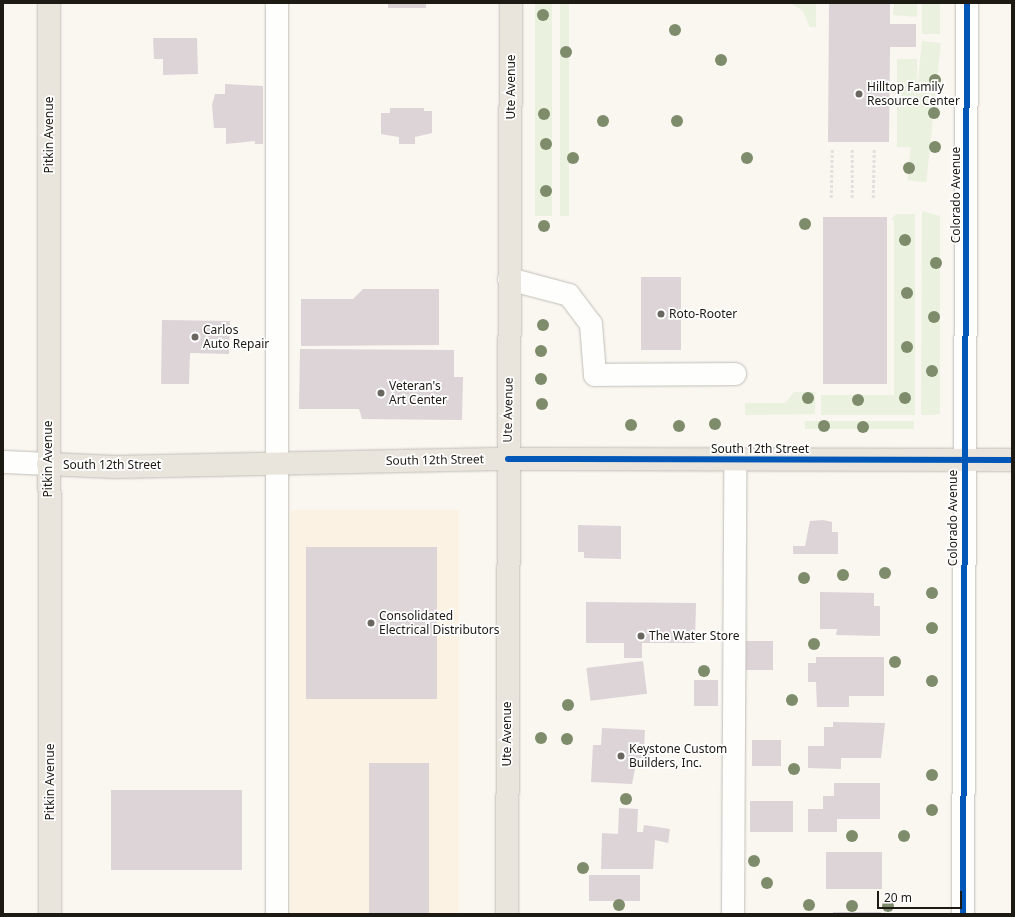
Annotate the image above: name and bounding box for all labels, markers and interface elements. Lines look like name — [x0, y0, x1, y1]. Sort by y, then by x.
street label: Ute Avenue — [504, 54, 518, 120]
place label: Hilltop Family Resource Center — [867, 80, 960, 108]
marker: Hilltop Family Resource Center — [854, 89, 864, 99]
street label: Pitkin Avenue — [42, 97, 56, 173]
street label: Colorado Avenue — [949, 147, 963, 243]
place label: Roto-Rooter — [669, 307, 737, 321]
marker: Roto-Rooter — [656, 309, 666, 319]
place label: Carlos Auto Repair — [203, 323, 269, 351]
marker: Carlos Auto Repair — [190, 332, 200, 342]
street label: Ute Avenue — [500, 377, 516, 443]
place label: Veteran's Art Center — [389, 379, 447, 407]
marker: Veteran's Art Center — [376, 388, 386, 398]
street label: Pitkin Avenue — [41, 421, 55, 497]
street label: South 12th Street — [711, 442, 809, 456]
street label: South 12th Street — [386, 452, 484, 468]
street label: South 12th Street — [63, 458, 161, 472]
street label: Colorado Avenue — [946, 470, 960, 566]
place label: Consolidated Electrical Distributors — [379, 609, 499, 637]
marker: Consolidated Electrical Distributors — [366, 618, 376, 628]
place label: The Water Store — [649, 629, 739, 643]
marker: The Water Store — [636, 631, 646, 641]
street label: Ute Avenue — [500, 701, 514, 767]
place label: Keystone Custom Builders, Inc. — [629, 742, 727, 770]
street label: Pitkin Avenue — [43, 744, 57, 820]
marker: Keystone Custom Builders, Inc. — [616, 751, 626, 761]
scale bar — [879, 883, 964, 909]
text: 20 m — [884, 889, 912, 906]

